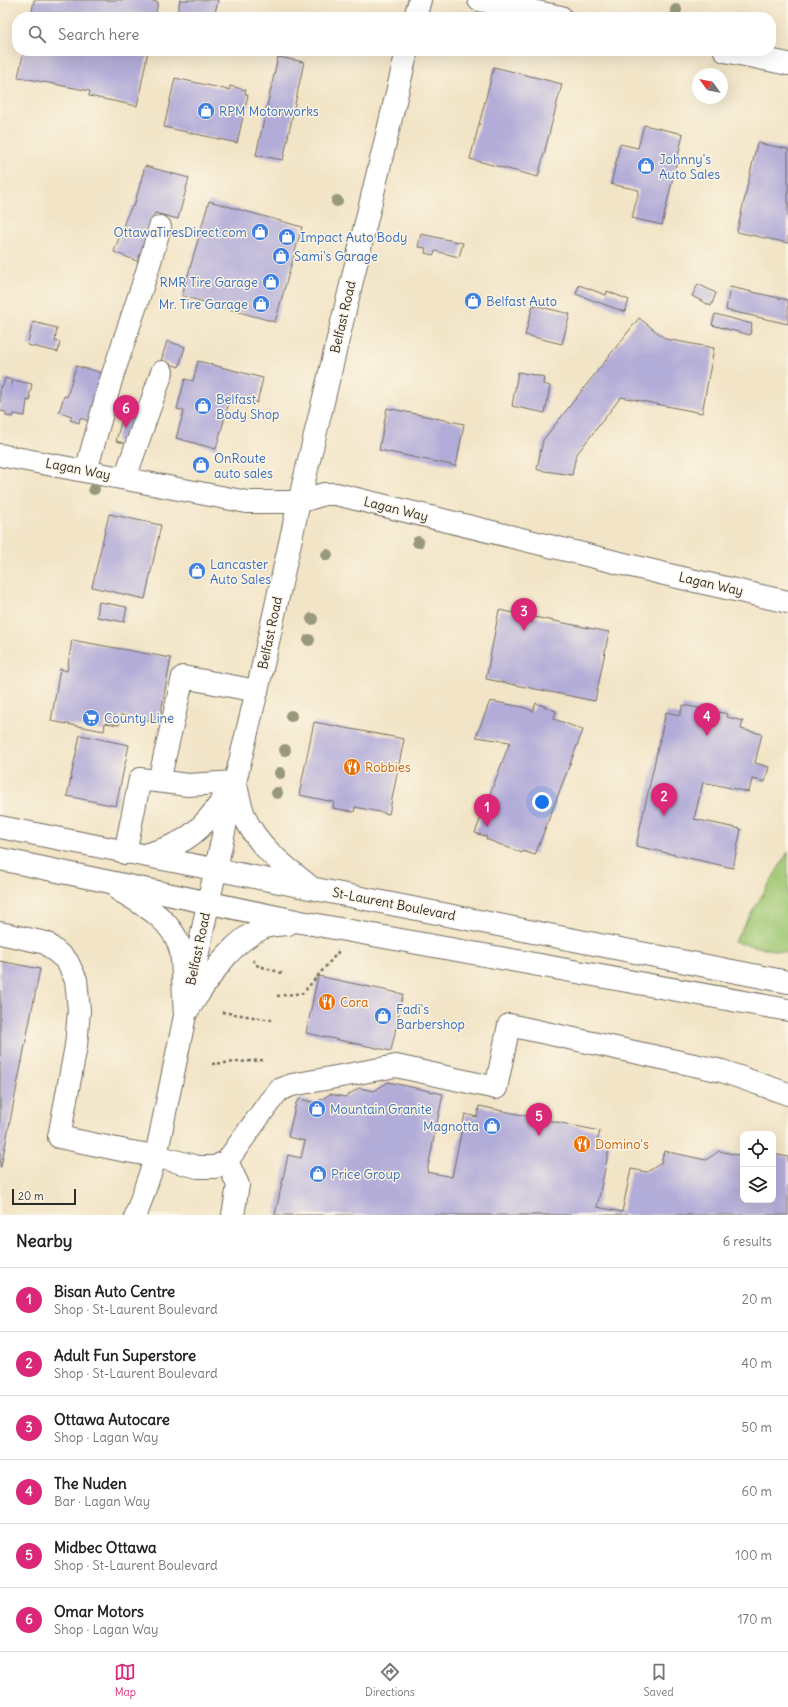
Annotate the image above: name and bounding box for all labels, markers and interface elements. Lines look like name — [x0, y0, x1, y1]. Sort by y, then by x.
search box — [12, 12, 776, 56]
icon: search — [26, 23, 48, 45]
text: Search here — [58, 25, 139, 44]
north arrow — [692, 68, 728, 104]
shop icon: RPM Motorworks — [196, 101, 216, 121]
place label: RPM Motorworks — [219, 103, 319, 120]
place label: Johnny's Auto Sales — [659, 151, 720, 183]
shop icon: Johnny's Auto Sales — [636, 156, 656, 176]
shop icon: OttawaTiresDirect.com — [250, 222, 270, 242]
place label: OttawaTiresDirect.com — [114, 224, 247, 241]
shop icon: Impact Auto Body — [277, 227, 297, 247]
place label: Impact Auto Body — [300, 229, 407, 246]
shop icon: Sami's Garage — [271, 246, 291, 266]
place label: Sami's Garage — [294, 248, 378, 265]
shop icon: RMR Tire Garage — [261, 272, 281, 292]
place label: RMR Tire Garage — [159, 274, 258, 291]
street label: Belfast Road — [326, 279, 360, 355]
shop icon: Belfast Auto — [463, 291, 483, 311]
place label: Belfast Auto — [486, 293, 557, 310]
shop icon: Mr. Tire Garage — [251, 294, 271, 314]
place label: Mr. Tire Garage — [159, 296, 248, 313]
place label: Belfast Body Shop — [216, 391, 279, 423]
pin: 6 — [113, 395, 139, 428]
shop icon: Belfast Body Shop — [193, 396, 213, 416]
place label: OnRoute auto sales — [214, 450, 273, 482]
street label: Lagan Way — [44, 454, 112, 484]
shop icon: OnRoute auto sales — [191, 455, 211, 475]
street label: Lagan Way — [362, 493, 430, 525]
place label: Lancaster Auto Sales — [210, 556, 271, 588]
shop icon: Lancaster Auto Sales — [187, 561, 207, 581]
street label: Lagan Way — [677, 568, 745, 600]
street label: Belfast Road — [254, 595, 286, 671]
pin: 3 — [511, 598, 537, 631]
pin: 4 — [694, 703, 720, 736]
supermarket icon: County Line — [81, 708, 101, 728]
place label: County Line — [104, 710, 174, 727]
restaurant icon: Robbies — [342, 757, 362, 777]
place label: Robbies — [365, 759, 411, 776]
pin: 2 — [651, 783, 677, 816]
your location — [532, 792, 552, 812]
pin: 1 — [474, 794, 500, 827]
street label: St-Laurent Boulevard — [331, 884, 457, 924]
street label: Belfast Road — [182, 911, 214, 987]
restaurant icon: Cora — [317, 992, 337, 1012]
place label: Cora — [340, 994, 368, 1011]
place label: Fadi's Barbershop — [396, 1001, 465, 1033]
shop icon: Fadi's Barbershop — [373, 1006, 393, 1026]
shop icon: Mountain Granite — [307, 1099, 327, 1119]
place label: Mountain Granite — [330, 1101, 432, 1118]
pin: 5 — [526, 1103, 552, 1136]
shop icon: Magnotta — [482, 1116, 502, 1136]
place label: Magnotta — [423, 1118, 479, 1135]
map controls — [740, 1131, 776, 1203]
button: locate — [740, 1131, 776, 1167]
restaurant icon: Domino's — [572, 1134, 592, 1154]
place label: Domino's — [595, 1136, 649, 1153]
shop icon: Price Group — [308, 1164, 328, 1184]
place label: Price Group — [331, 1166, 400, 1183]
button: layers — [740, 1167, 776, 1203]
scale bar — [12, 1187, 76, 1206]
text: 20 m — [18, 1189, 44, 1203]
text: Nearby — [16, 1230, 72, 1252]
text: 6 results — [723, 1233, 772, 1250]
text: Bisan Auto Centre — [54, 1282, 175, 1301]
text: 1 — [26, 1291, 32, 1308]
text: 20 m — [742, 1291, 772, 1308]
text: Shop · St-Laurent Boulevard — [54, 1301, 218, 1318]
text: Adult Fun Superstore — [54, 1346, 196, 1365]
text: 2 — [25, 1355, 33, 1372]
text: 40 m — [741, 1355, 772, 1372]
text: Shop · St-Laurent Boulevard — [54, 1365, 218, 1382]
text: Ottawa Autocare — [54, 1410, 170, 1429]
text: 3 — [25, 1419, 33, 1436]
text: 50 m — [741, 1419, 772, 1436]
text: Shop · Lagan Way — [54, 1429, 158, 1446]
text: The Nuden — [54, 1474, 127, 1493]
text: 4 — [25, 1483, 33, 1500]
text: 60 m — [741, 1483, 772, 1500]
text: Bar · Lagan Way — [54, 1493, 150, 1510]
text: Midbec Ottawa — [54, 1538, 157, 1557]
text: 5 — [25, 1547, 33, 1564]
text: 100 m — [735, 1547, 772, 1564]
text: Shop · St-Laurent Boulevard — [54, 1557, 218, 1574]
text: Omar Motors — [54, 1602, 144, 1621]
text: 6 — [25, 1611, 33, 1628]
text: 170 m — [737, 1611, 772, 1628]
text: Shop · Lagan Way — [54, 1621, 158, 1638]
tab: Map — [114, 1661, 136, 1699]
tab: Directions — [365, 1661, 415, 1699]
tab: Saved — [643, 1661, 674, 1699]

